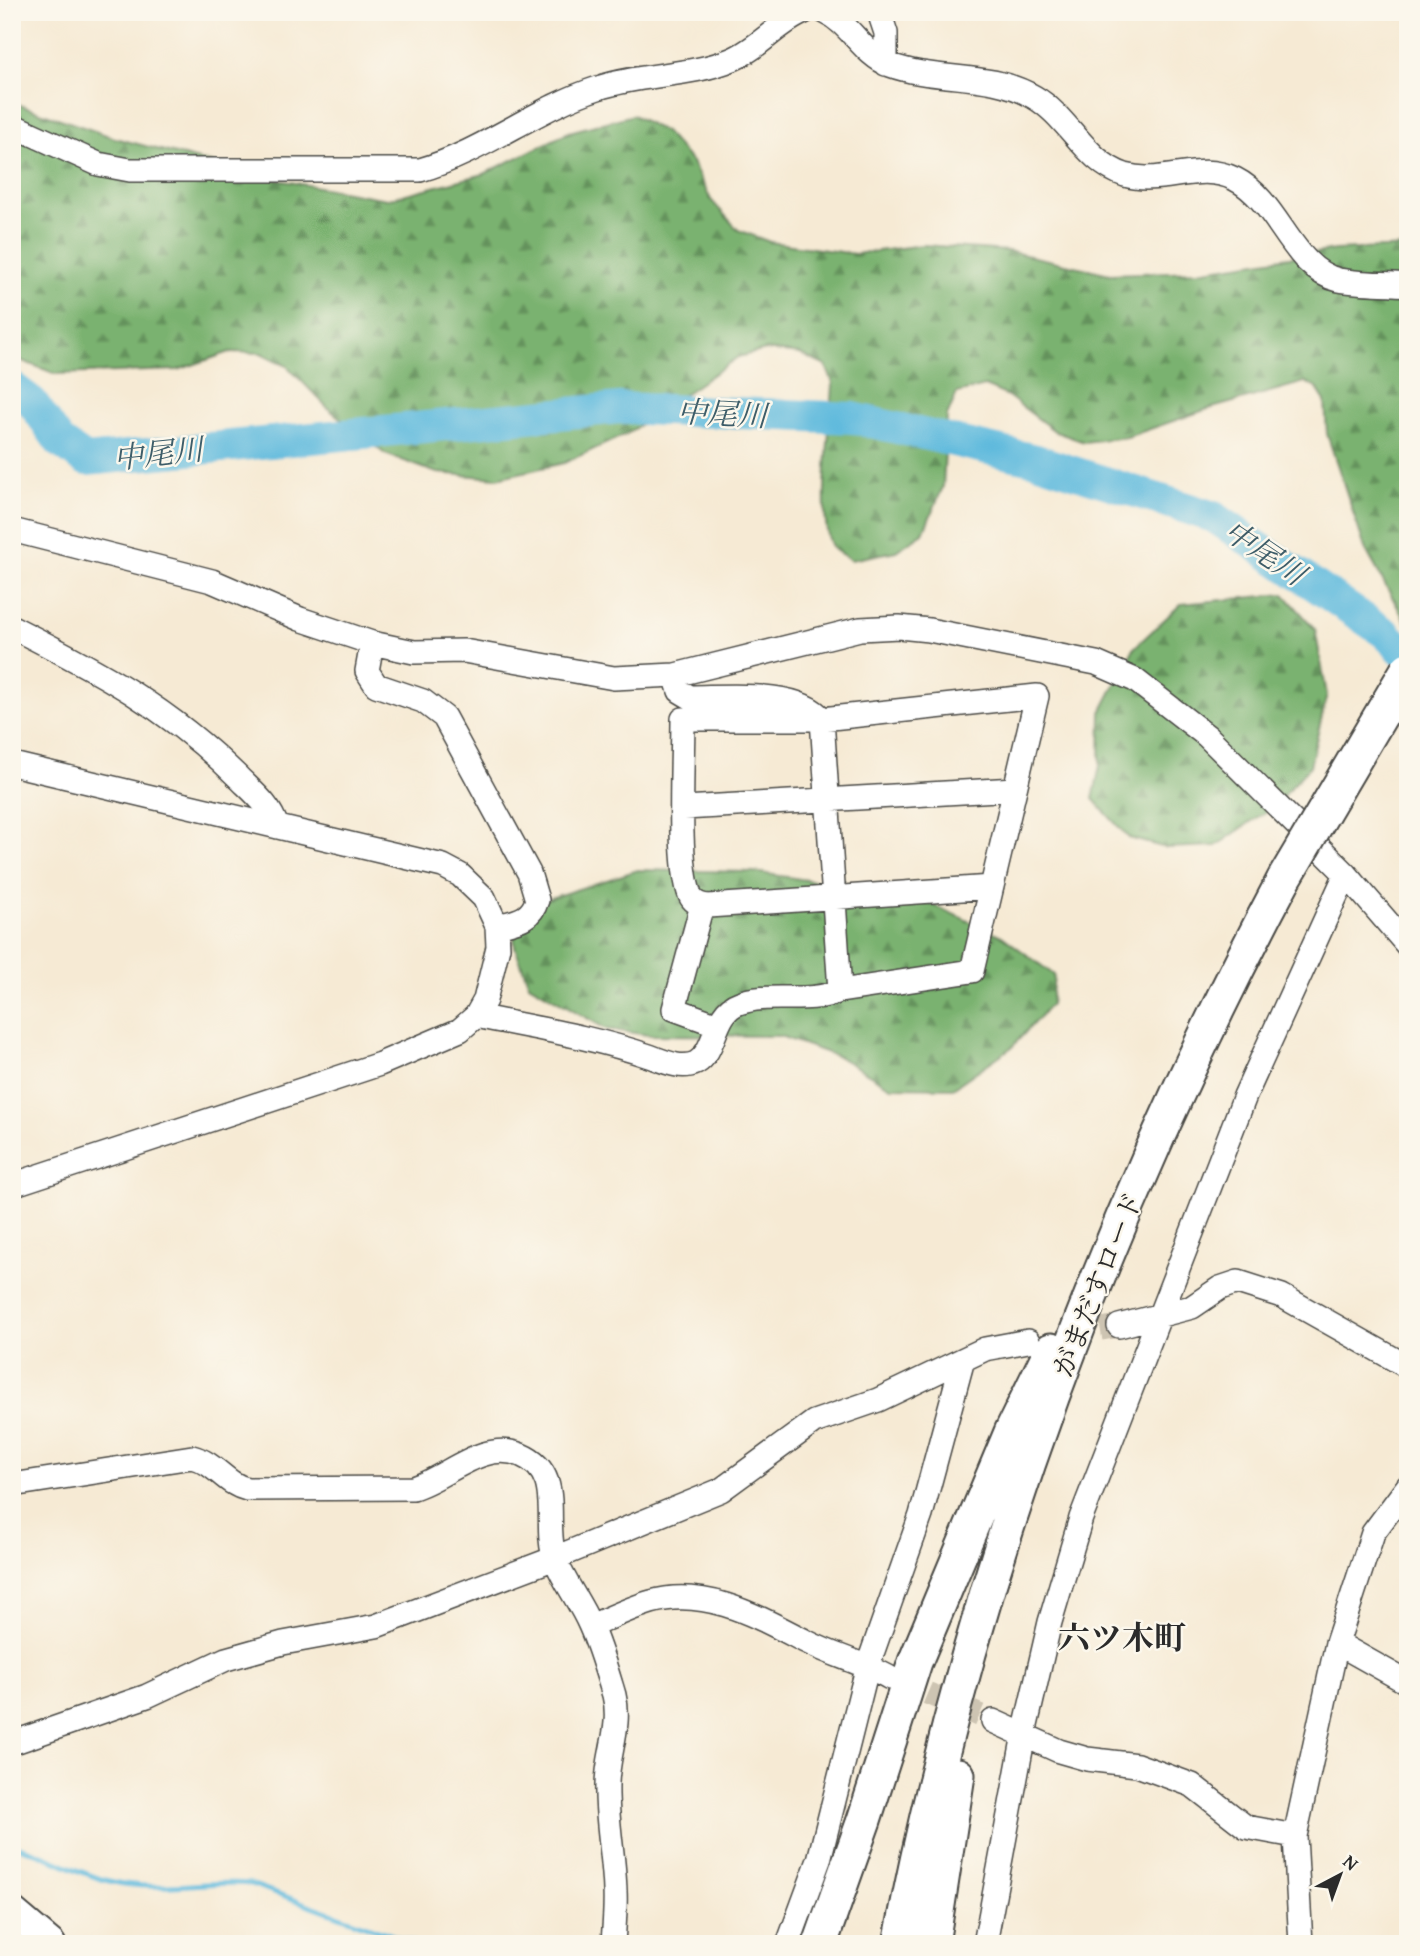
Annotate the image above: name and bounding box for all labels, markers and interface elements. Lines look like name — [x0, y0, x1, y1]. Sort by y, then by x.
water label: 中尾川 — [676, 389, 771, 437]
water label: 中尾川 — [111, 426, 208, 480]
water label: 中尾川 — [1215, 509, 1317, 597]
street label: がまだすロード — [1041, 1185, 1153, 1383]
district label: 六ツ木町 — [1058, 1614, 1186, 1661]
north arrow — [1304, 1840, 1374, 1910]
text: N — [1337, 1847, 1365, 1877]

